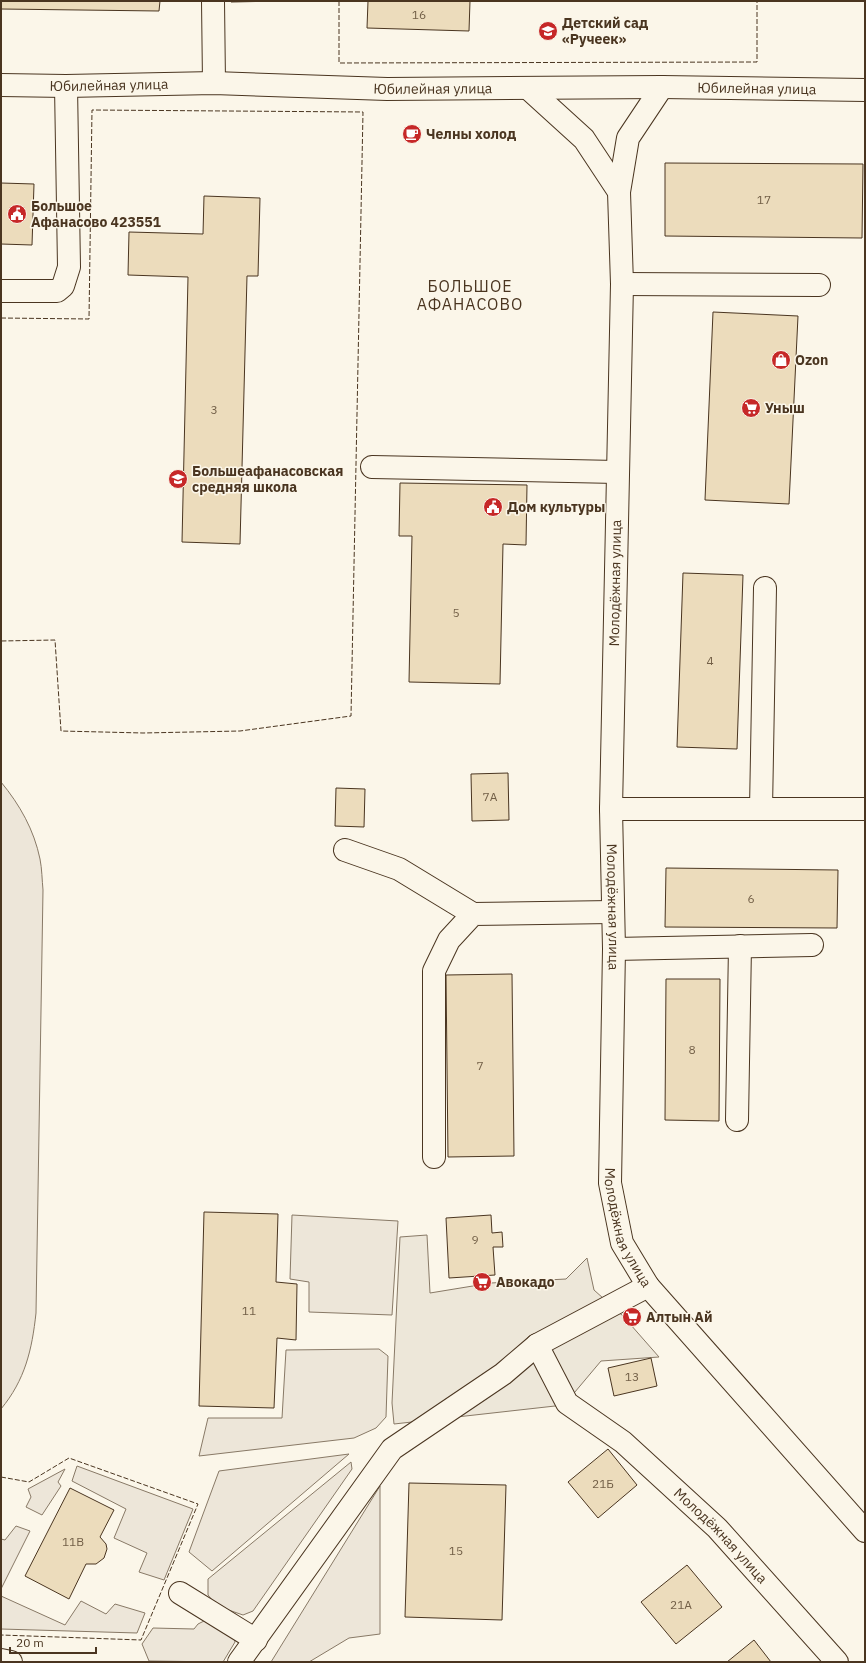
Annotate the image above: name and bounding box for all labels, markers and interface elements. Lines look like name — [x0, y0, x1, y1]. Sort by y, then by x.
house number: 16 — [412, 7, 426, 22]
place label: Детский сад «Ручеек» — [562, 14, 648, 48]
school or university icon: Детский сад «Ручеек» — [537, 20, 559, 42]
street label: Юбилейная улица — [49, 75, 169, 95]
street label: Юбилейная улица — [373, 79, 493, 98]
street label: Юбилейная улица — [697, 79, 817, 98]
cafe icon: Челны холод — [401, 123, 423, 145]
place label: Челны холод — [426, 125, 516, 143]
house number: 17 — [757, 192, 771, 207]
place label: Большое Афанасово 423551 — [31, 197, 162, 231]
public building icon: Большое Афанасово 423551 — [6, 203, 28, 225]
district label: БОЛЬШОЕ АФАНАСОВО — [417, 276, 523, 314]
shop icon: Ozon — [770, 349, 792, 371]
place label: Ozon — [795, 351, 828, 369]
supermarket icon: Уныш — [740, 397, 762, 419]
place label: Уныш — [765, 399, 805, 417]
house number: 3 — [210, 402, 218, 417]
place label: Большеафанасовская средняя школа — [192, 462, 343, 496]
school or university icon: Большеафанасовская средняя школа — [167, 468, 189, 490]
public building icon: Дом культуры — [482, 496, 504, 518]
place label: Дом культуры — [507, 498, 605, 516]
street label: Молодёжная улица — [605, 519, 625, 647]
house number: 5 — [452, 605, 460, 620]
house number: 4 — [706, 653, 714, 668]
house number: 7А — [483, 789, 498, 804]
street label: Молодёжная улица — [603, 843, 623, 971]
house number: 6 — [747, 891, 755, 906]
house number: 8 — [688, 1042, 696, 1057]
house number: 7 — [476, 1058, 484, 1073]
street label: Молодёжная улица — [601, 1167, 656, 1291]
house number: 9 — [471, 1232, 479, 1247]
supermarket icon: Авокадо — [471, 1271, 493, 1293]
place label: Авокадо — [496, 1273, 555, 1291]
house number: 11 — [242, 1303, 256, 1318]
supermarket icon: Алтын Ай — [621, 1306, 643, 1328]
place label: Алтын Ай — [646, 1308, 713, 1326]
house number: 13 — [625, 1369, 639, 1384]
house number: 21Б — [592, 1476, 614, 1491]
street label: Молодёжная улица — [670, 1484, 772, 1588]
house number: 11В — [62, 1534, 84, 1549]
house number: 15 — [449, 1543, 463, 1558]
house number: 21А — [670, 1597, 692, 1612]
scale bar — [10, 1629, 96, 1655]
text: 20 m — [16, 1635, 44, 1650]

